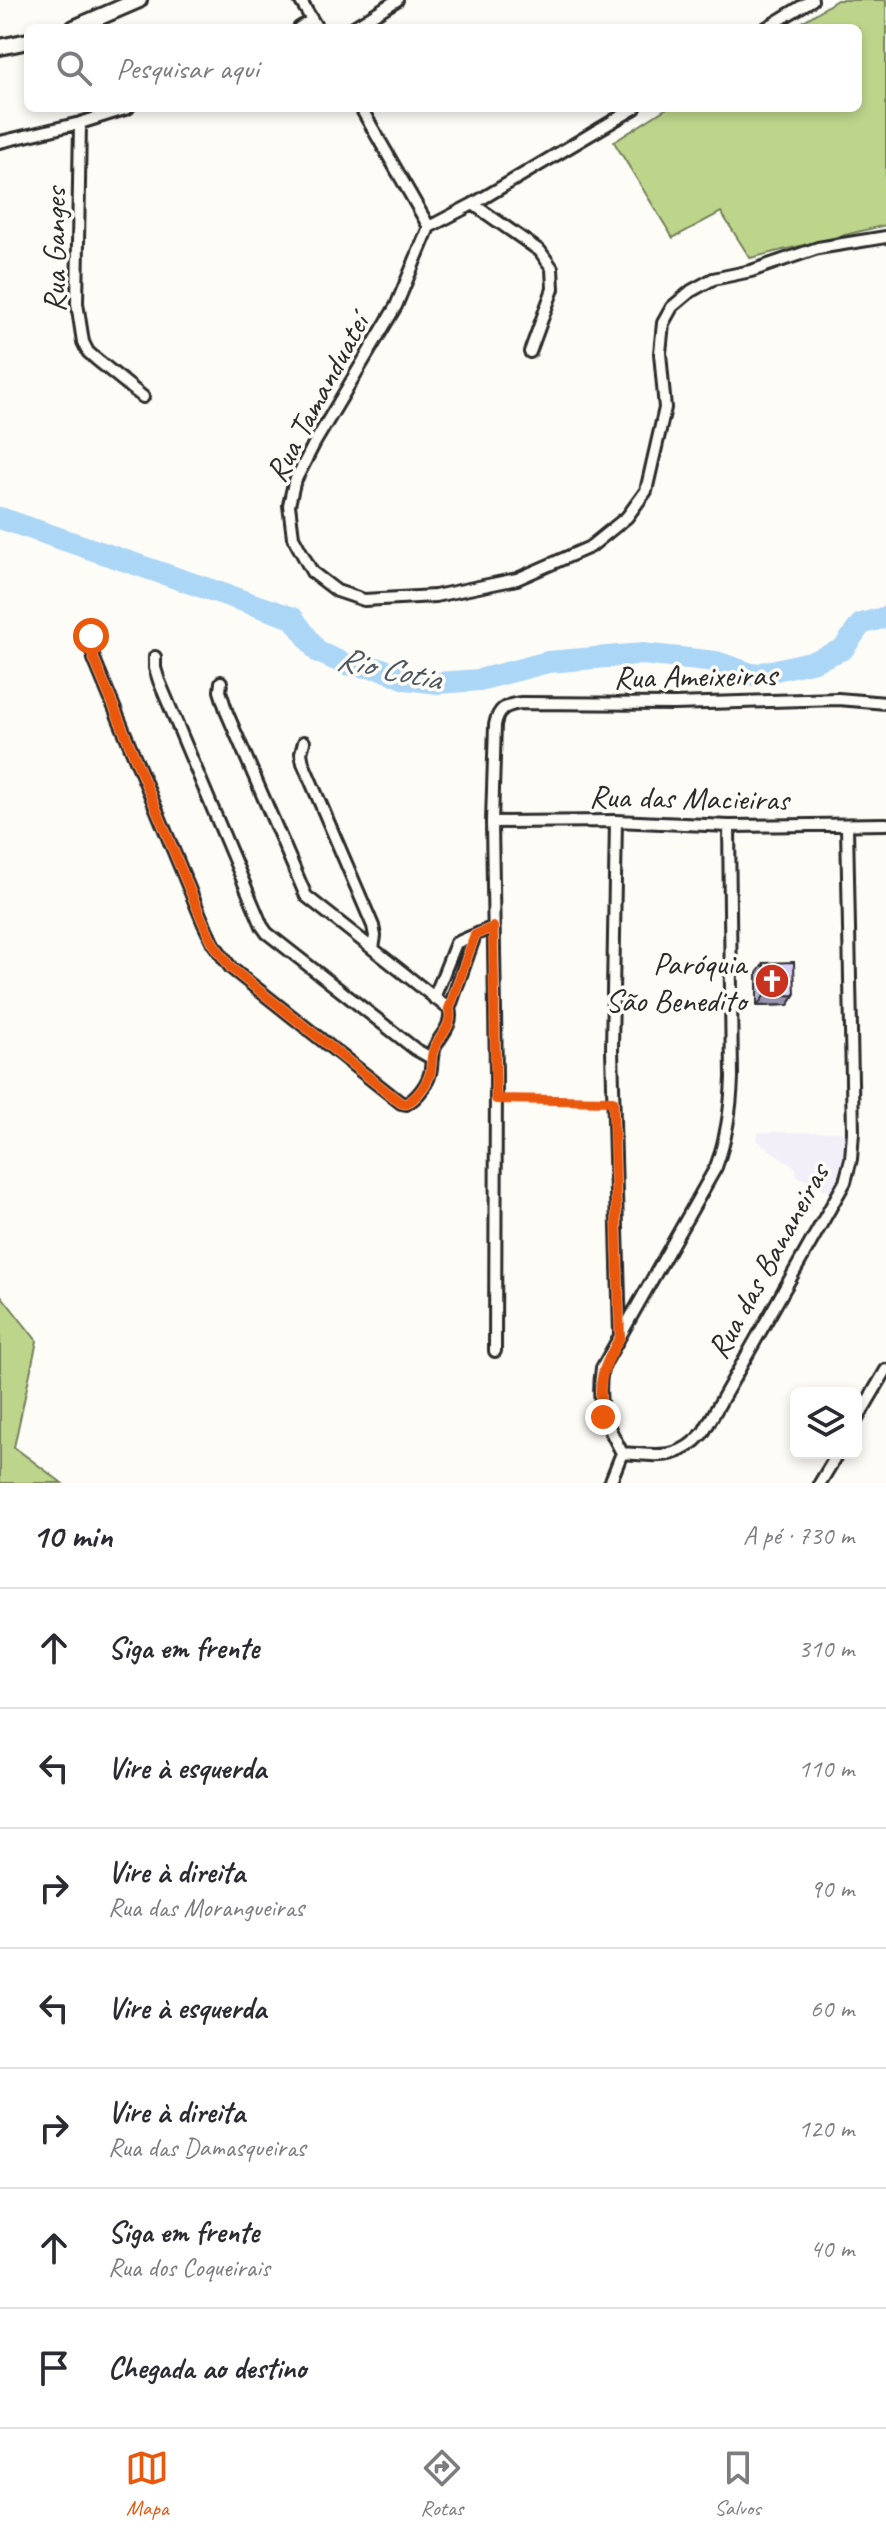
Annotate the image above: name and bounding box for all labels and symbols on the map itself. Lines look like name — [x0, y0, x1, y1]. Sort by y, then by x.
street label: Rua Ganges — [34, 185, 75, 312]
street label: Rua Tamanduateí — [256, 302, 381, 489]
route start — [73, 618, 109, 654]
water label: Rio Cotia — [333, 636, 448, 701]
street label: Rua Ameixeiras — [613, 654, 780, 698]
street label: Rua das Macieiras — [589, 776, 791, 820]
place label: Paróquia São Benedito — [605, 943, 750, 1021]
church icon: Paróquia São Benedito — [753, 962, 791, 1000]
street label: Rua das Bananeiras — [697, 1154, 840, 1366]
route end — [585, 1399, 621, 1435]

